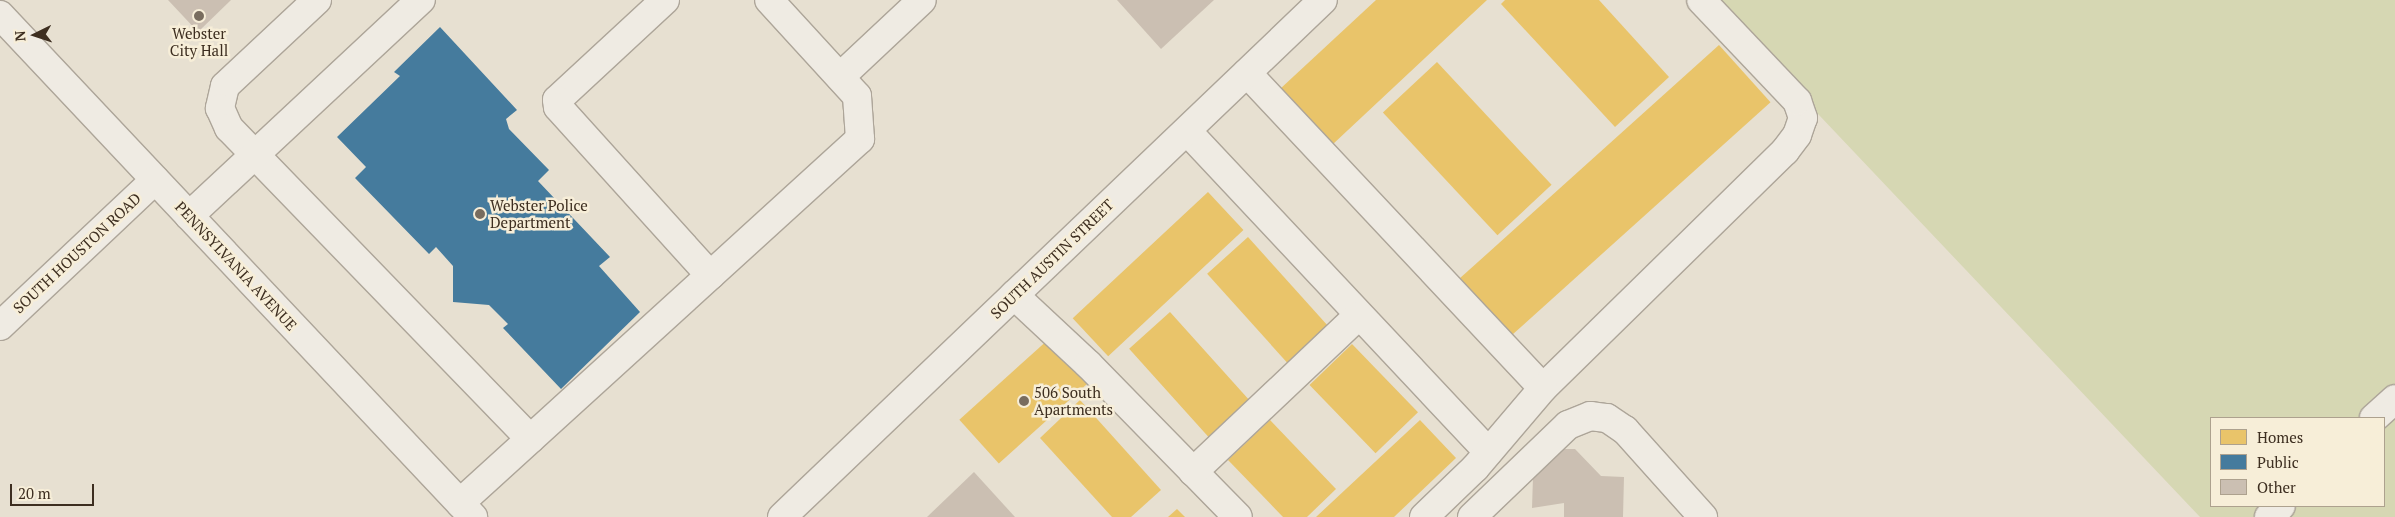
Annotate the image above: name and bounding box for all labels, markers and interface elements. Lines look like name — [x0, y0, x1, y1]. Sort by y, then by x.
north arrow — [10, 10, 60, 60]
marker: Webster City Hall — [193, 10, 205, 22]
place label: Webster City Hall — [170, 24, 228, 59]
text: N — [10, 30, 29, 42]
street label: SOUTH HOUSTON ROAD — [9, 189, 145, 317]
street label: SOUTH AUSTIN STREET — [987, 195, 1117, 323]
place label: Webster Police Department — [490, 196, 588, 231]
street label: PENNSYLVANIA AVENUE — [171, 197, 301, 335]
marker: Webster Police Department — [474, 208, 486, 220]
place label: 506 South Apartments — [1034, 383, 1113, 418]
marker: 506 South Apartments — [1018, 395, 1030, 407]
legend — [2210, 417, 2385, 507]
text: Homes — [2257, 427, 2303, 447]
text: Public — [2257, 452, 2299, 472]
scale bar — [12, 474, 96, 506]
text: Other — [2257, 477, 2296, 497]
text: 20 m — [18, 483, 51, 503]

